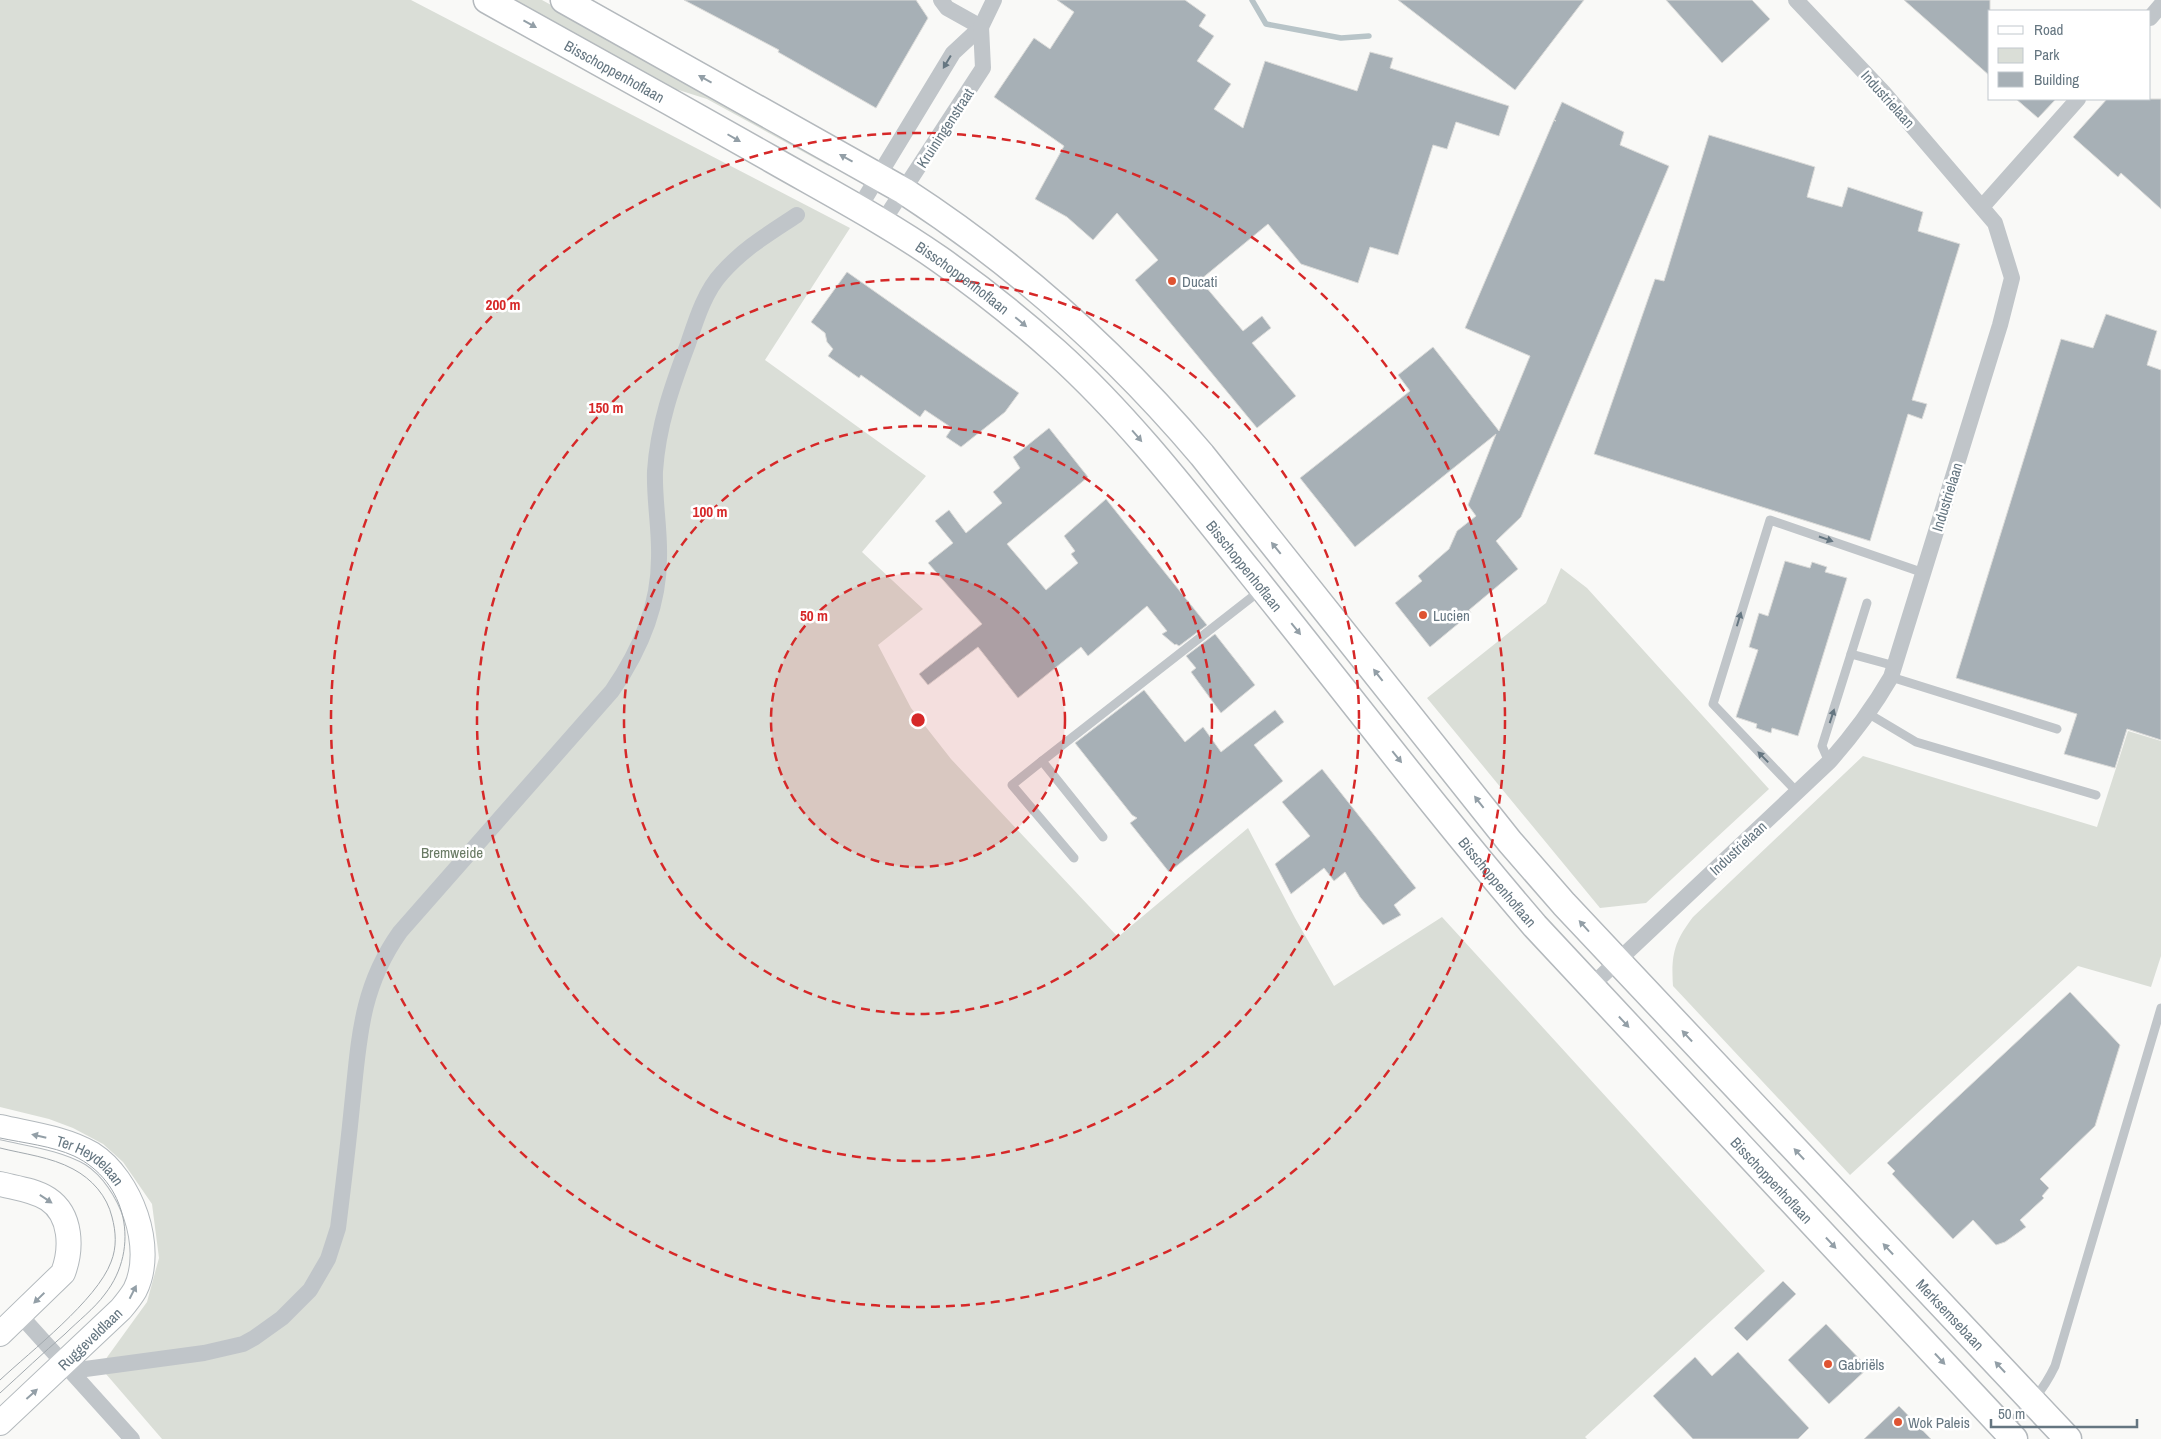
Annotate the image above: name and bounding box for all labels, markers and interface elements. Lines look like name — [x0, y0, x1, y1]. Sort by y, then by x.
legend — [1988, 10, 2151, 100]
one-way arrow — [523, 19, 536, 28]
text: Road — [2034, 19, 2063, 40]
street label: Bisschoppenhoflaan — [561, 35, 668, 107]
text: Park — [2034, 44, 2060, 65]
one-way arrow — [943, 55, 952, 68]
street label: Industrielaan — [1856, 66, 1920, 132]
text: Building — [2034, 69, 2079, 90]
one-way arrow — [697, 75, 712, 83]
street label: Kruiningenstraat — [911, 84, 979, 172]
one-way arrow — [727, 133, 740, 142]
one-way arrow — [840, 154, 853, 163]
street label: Bisschoppenhoflaan — [912, 236, 1014, 319]
place label: Ducati — [1182, 271, 1218, 292]
marker: Ducati — [1166, 275, 1178, 287]
text: 200 m — [486, 294, 520, 315]
one-way arrow — [1015, 317, 1028, 328]
text: 150 m — [589, 397, 623, 418]
one-way arrow — [1132, 429, 1143, 442]
street label: Industrielaan — [1927, 460, 1967, 534]
text: 100 m — [693, 501, 727, 522]
street label: Bisschoppenhoflaan — [1202, 516, 1288, 616]
one-way arrow — [1819, 535, 1834, 543]
one-way arrow — [1271, 542, 1282, 555]
text: 50 m — [800, 605, 828, 626]
place label: Lucien — [1433, 605, 1470, 626]
marker: Lucien — [1417, 609, 1429, 621]
one-way arrow — [1736, 611, 1744, 626]
one-way arrow — [1290, 622, 1301, 635]
one-way arrow — [1372, 669, 1383, 682]
one-way arrow — [1828, 708, 1836, 723]
centre of rings — [909, 711, 927, 729]
one-way arrow — [1391, 750, 1402, 763]
one-way arrow — [1757, 751, 1769, 763]
one-way arrow — [1473, 796, 1484, 809]
street label: Industrielaan — [1705, 816, 1771, 880]
street label: Bisschoppenhoflaan — [1454, 832, 1542, 931]
park label: Bremweide — [421, 842, 483, 863]
one-way arrow — [1578, 920, 1590, 932]
one-way arrow — [1618, 1016, 1630, 1028]
one-way arrow — [1681, 1031, 1693, 1043]
street label: Ter Heydelaan — [54, 1130, 129, 1189]
one-way arrow — [31, 1132, 46, 1140]
street label: Bisschoppenhoflaan — [1726, 1132, 1818, 1228]
one-way arrow — [1793, 1149, 1805, 1161]
one-way arrow — [39, 1195, 52, 1204]
one-way arrow — [1825, 1236, 1837, 1248]
one-way arrow — [1882, 1243, 1894, 1255]
street label: Merksemsebaan — [1912, 1274, 1989, 1355]
one-way arrow — [129, 1285, 137, 1299]
one-way arrow — [33, 1292, 45, 1304]
street label: Ruggeveldlaan — [53, 1303, 127, 1375]
one-way arrow — [1934, 1353, 1946, 1365]
place label: Gabriëls — [1838, 1354, 1885, 1375]
marker: Gabriëls — [1822, 1358, 1834, 1370]
one-way arrow — [1994, 1361, 2006, 1373]
one-way arrow — [25, 1388, 37, 1400]
scale bar — [1991, 1396, 2137, 1428]
text: 50 m — [1998, 1403, 2025, 1424]
place label: Wok Paleis — [1908, 1412, 1970, 1433]
marker: Wok Paleis — [1892, 1416, 1904, 1428]

